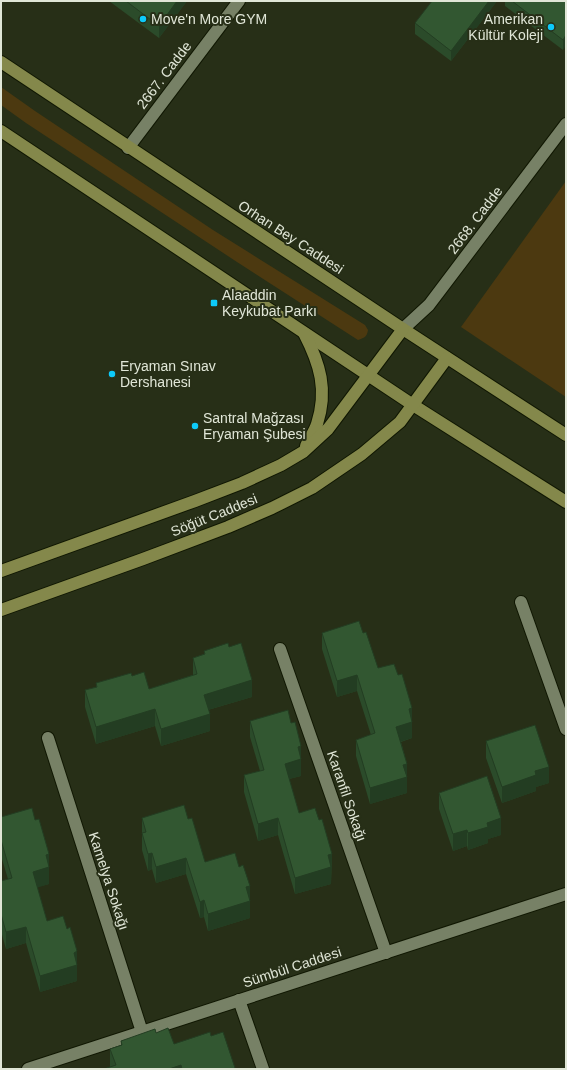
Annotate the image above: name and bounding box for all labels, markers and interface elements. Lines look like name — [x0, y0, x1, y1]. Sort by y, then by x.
place label: Move'n More GYM — [151, 11, 267, 27]
place label: Amerikan Kültür Koleji — [468, 11, 543, 43]
marker: Move'n More GYM — [138, 14, 148, 24]
marker: Amerikan Kültür Koleji — [546, 22, 556, 32]
street label: 2667. Cadde — [133, 38, 195, 112]
street label: 2668. Cadde — [444, 183, 506, 257]
street label: Orhan Bey Caddesi — [235, 197, 347, 277]
place label: Alaaddin Keykubat Parkı — [222, 287, 317, 319]
marker: Alaaddin Keykubat Parkı — [209, 298, 219, 308]
place label: Eryaman Sınav Dershanesi — [120, 358, 216, 390]
marker: Eryaman Sınav Dershanesi — [107, 369, 117, 379]
place label: Santral Mağzası Eryaman Şubesi — [203, 410, 306, 442]
marker: Santral Mağzası Eryaman Şubesi — [190, 421, 200, 431]
street label: Söğüt Caddesi — [168, 490, 260, 540]
street label: Karanfil Sokağı — [324, 749, 370, 843]
street label: Kamelya Sokağı — [86, 830, 132, 932]
street label: Sümbül Caddesi — [241, 944, 343, 990]

